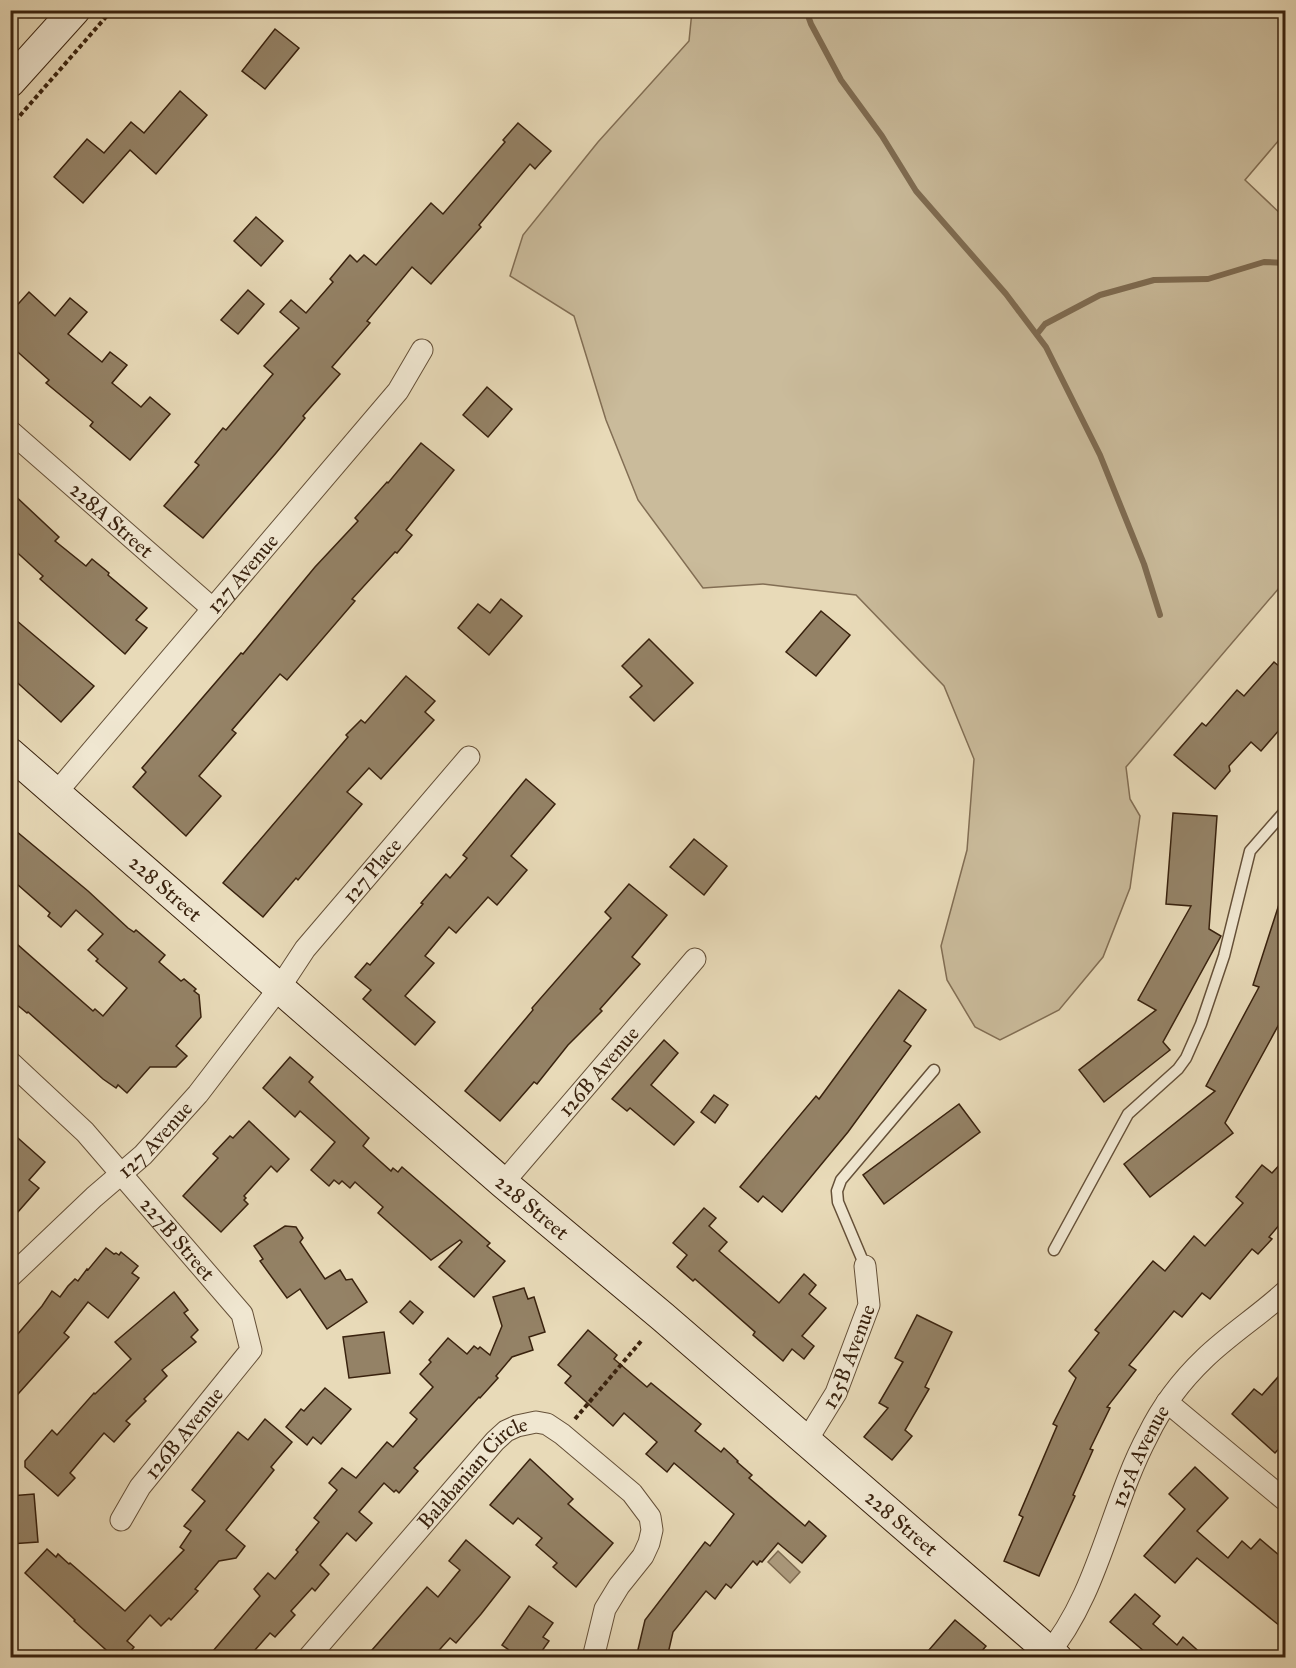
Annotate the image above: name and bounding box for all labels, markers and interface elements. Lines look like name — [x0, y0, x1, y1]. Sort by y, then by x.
street label: 228A Street — [64, 476, 159, 564]
street label: 127 Avenue — [201, 528, 284, 619]
street label: 127 Place — [337, 832, 407, 909]
street label: 228 Street — [123, 849, 208, 928]
street label: 126B Avenue — [553, 1021, 645, 1122]
street label: 127 Avenue — [113, 1096, 198, 1184]
street label: 228 Street — [490, 1169, 575, 1246]
street label: 227B Street — [134, 1192, 221, 1287]
street label: 125B Avenue — [816, 1301, 881, 1414]
street label: 126B Avenue — [139, 1382, 229, 1484]
street label: 125A Avenue — [1105, 1400, 1175, 1511]
street label: Balabanian Circle — [412, 1411, 530, 1534]
street label: 228 Street — [859, 1484, 944, 1562]

